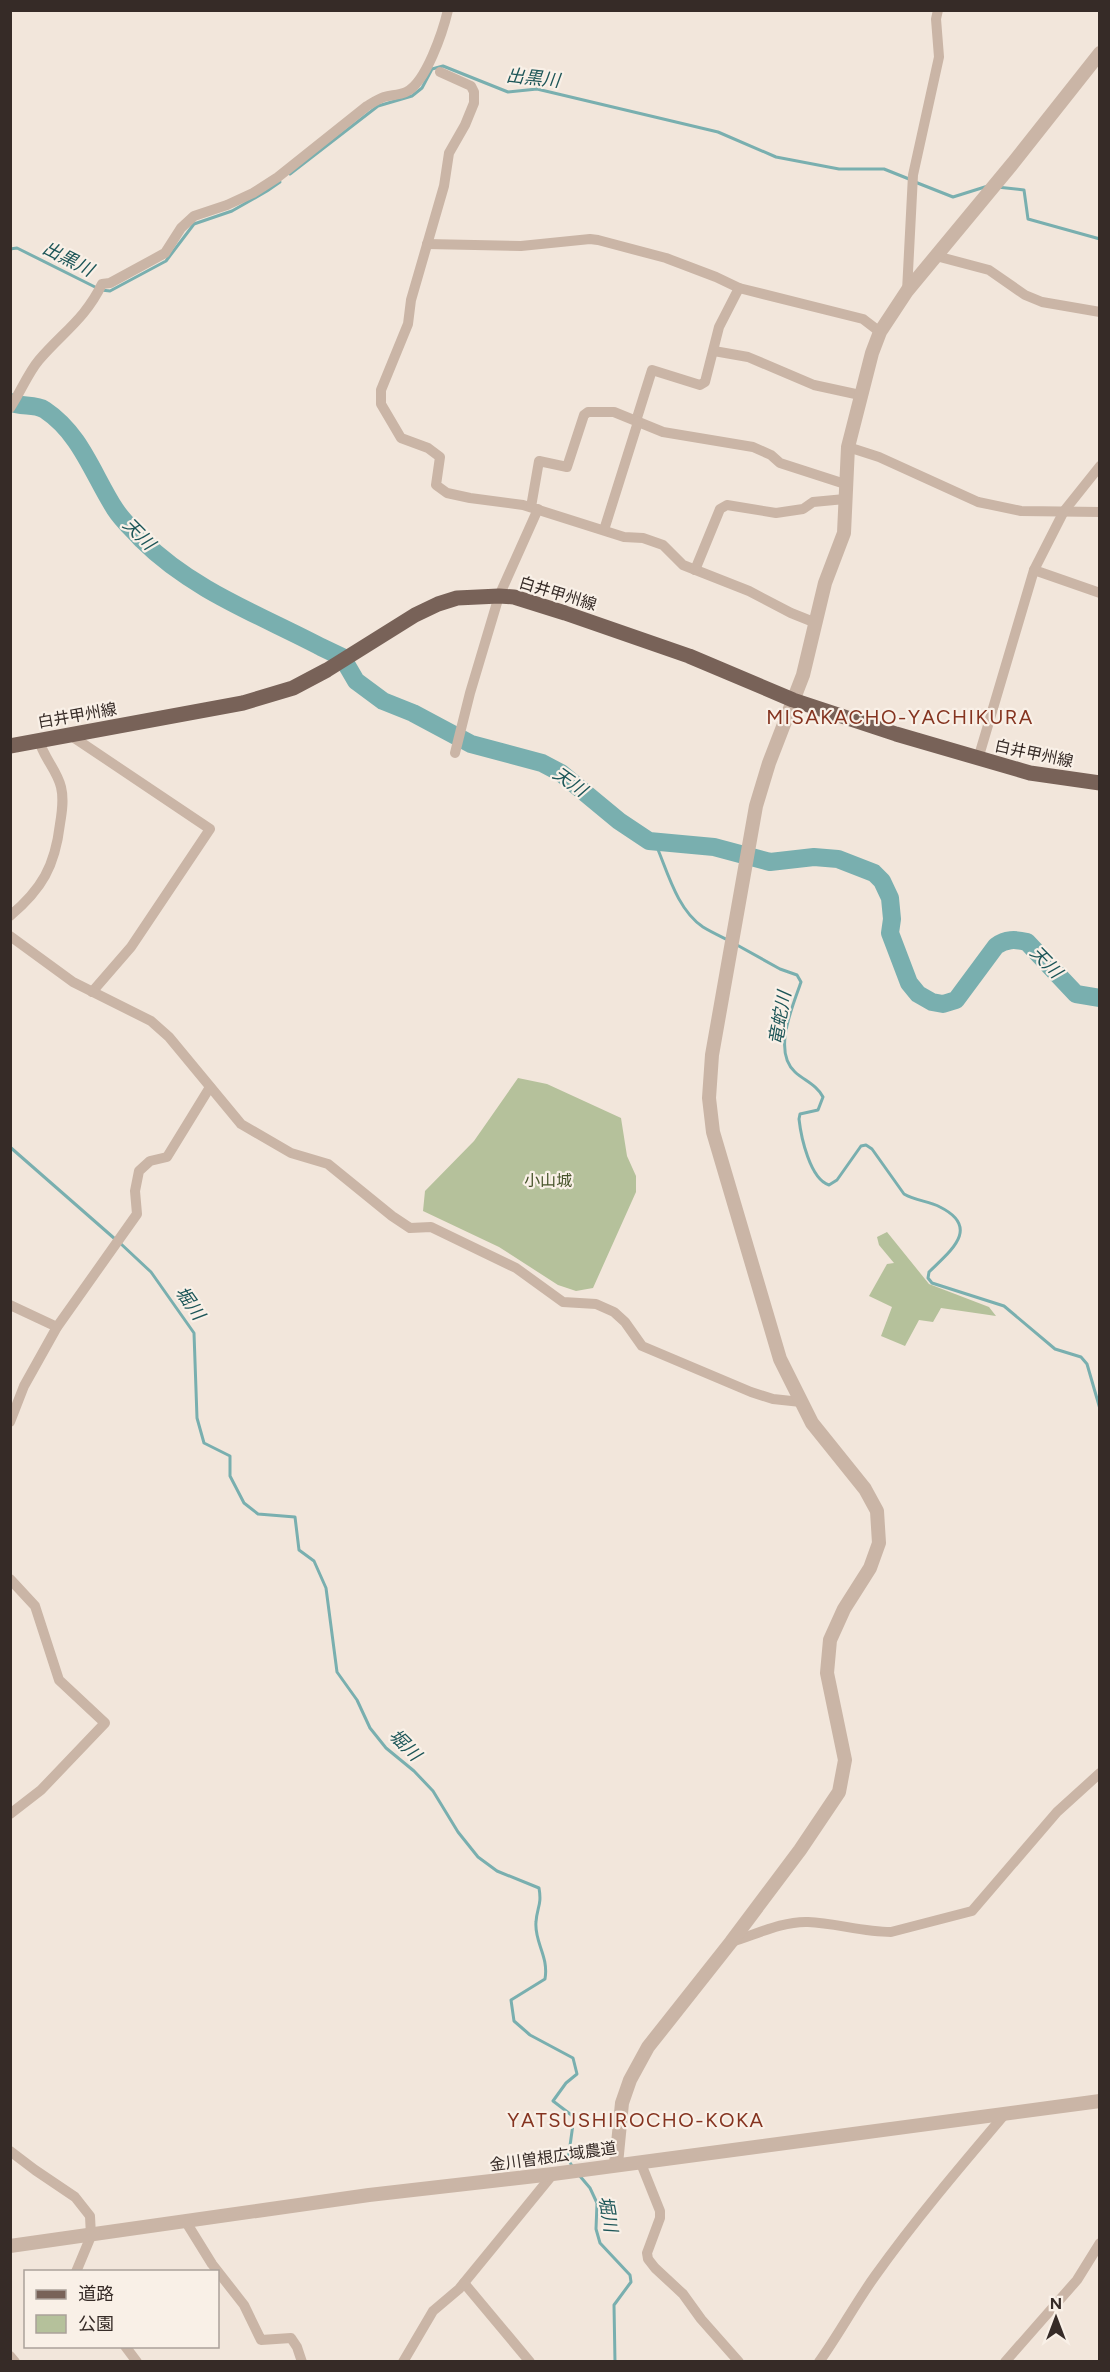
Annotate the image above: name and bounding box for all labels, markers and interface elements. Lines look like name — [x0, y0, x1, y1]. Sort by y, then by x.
water label: 出黒川 — [505, 64, 563, 92]
water label: 出黒川 — [39, 237, 99, 282]
water label: 天川 — [118, 513, 161, 556]
street label: 白井甲州線 — [517, 573, 599, 614]
street label: 白井甲州線 — [36, 699, 118, 732]
district label: MISAKACHO-YACHIKURA — [766, 705, 1034, 729]
street label: 白井甲州線 — [993, 736, 1075, 771]
water label: 天川 — [549, 763, 593, 802]
water label: 天川 — [1026, 941, 1068, 984]
water label: 竜蛇川 — [764, 988, 796, 1046]
park label: 小山城 — [524, 1171, 572, 1190]
water label: 堀川 — [171, 1282, 210, 1326]
water label: 堀川 — [384, 1724, 427, 1767]
district label: YATSUSHIROCHO-KOKA — [507, 2108, 765, 2132]
street label: 金川曽根広域農道 — [488, 2138, 618, 2175]
water label: 堀川 — [594, 2194, 622, 2236]
legend — [24, 2270, 219, 2348]
text: 道路 — [78, 2283, 114, 2305]
north arrow — [1026, 2288, 1086, 2348]
text: N — [1050, 2294, 1062, 2313]
text: 公園 — [78, 2313, 114, 2335]

